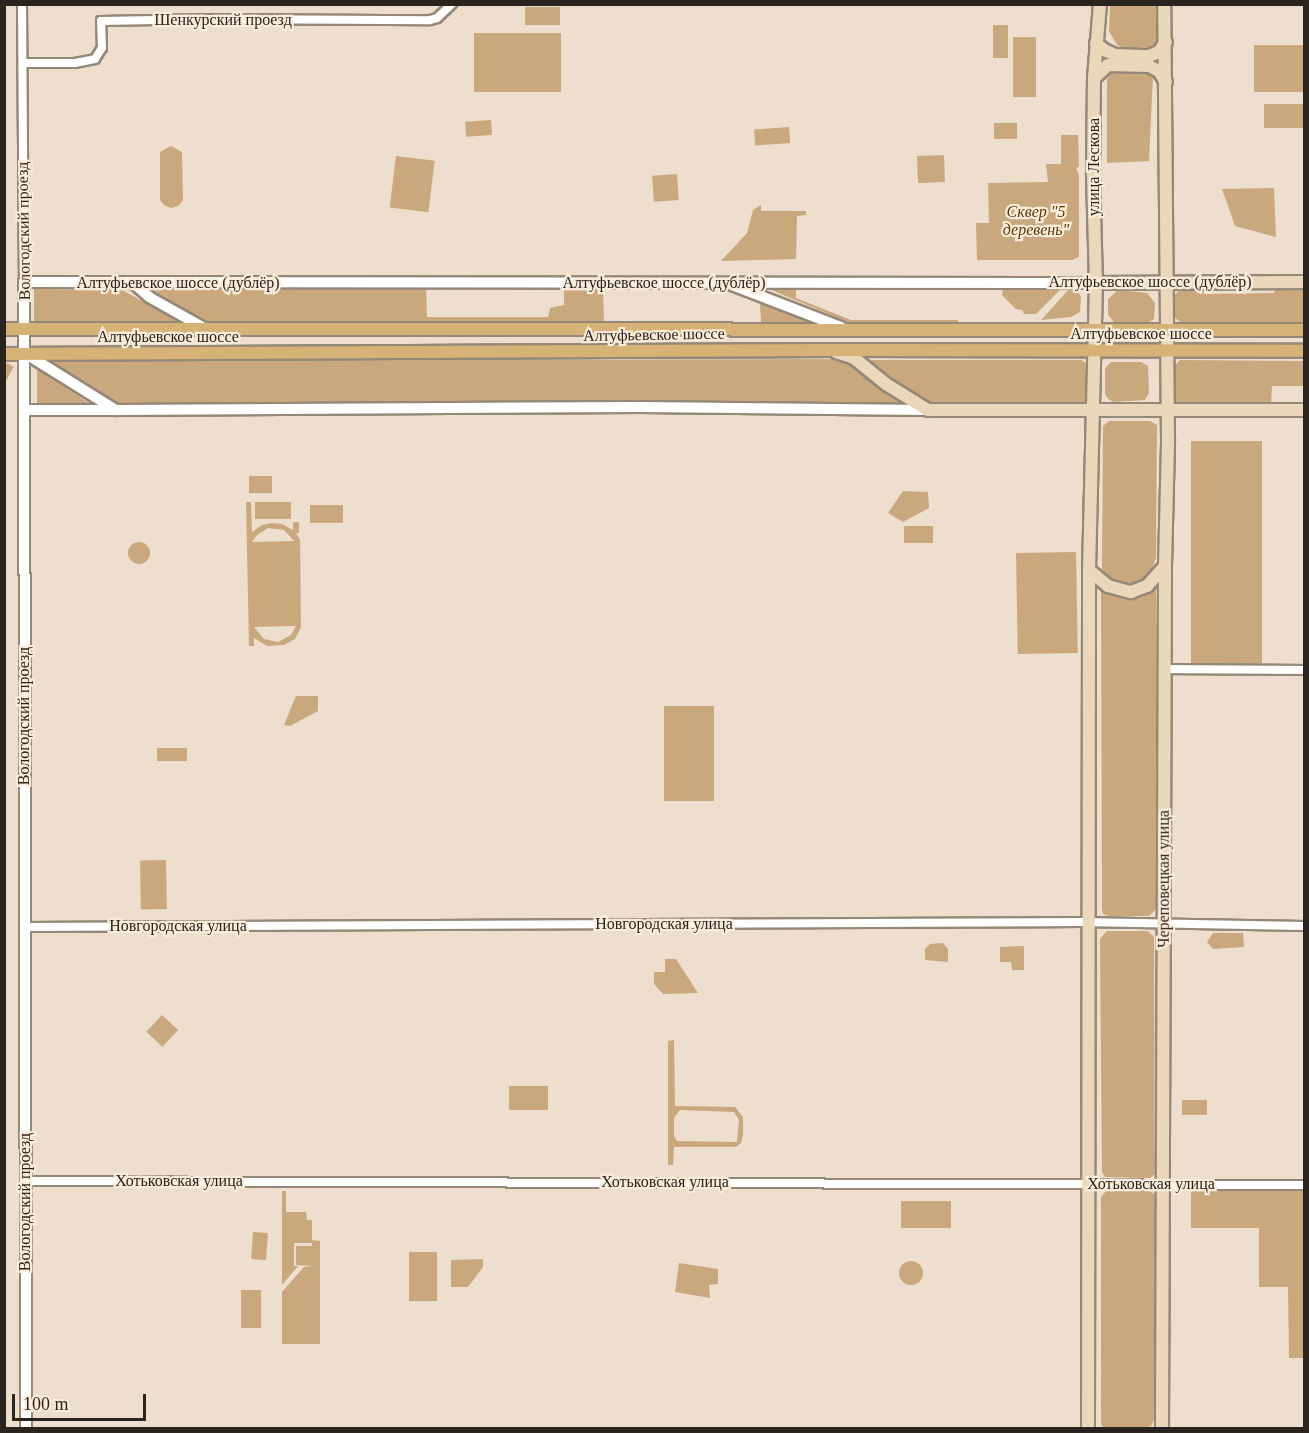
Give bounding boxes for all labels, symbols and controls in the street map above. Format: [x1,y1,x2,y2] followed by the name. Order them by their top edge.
[154,10,292,30] street label: Шенкурский проезд
[1084,118,1104,216] street label: улица Лескова
[13,162,35,300] street label: Вологодский проезд
[1003,202,1069,240] park label: Сквер "5 деревень"
[1048,272,1252,292] street label: Алтуфьевское шоссе (дублёр)
[76,273,280,293] street label: Алтуфьевское шоссе (дублёр)
[562,273,766,293] street label: Алтуфьевское шоссе (дублёр)
[583,324,725,346] street label: Алтуфьевское шоссе
[1070,324,1212,344] street label: Алтуфьевское шоссе
[97,327,239,347] street label: Алтуфьевское шоссе
[14,647,34,785] street label: Вологодский проезд
[1154,810,1174,948] street label: Череповецкая улица
[595,914,733,934] street label: Новгородская улица
[109,916,247,936] street label: Новгородская улица
[15,1133,35,1271] street label: Вологодский проезд
[115,1171,243,1191] street label: Хотьковская улица
[601,1172,729,1192] street label: Хотьковская улица
[1087,1174,1215,1194] street label: Хотьковская улица
[15,1382,148,1420] scale bar
[23,1394,69,1414] text: 100 m

